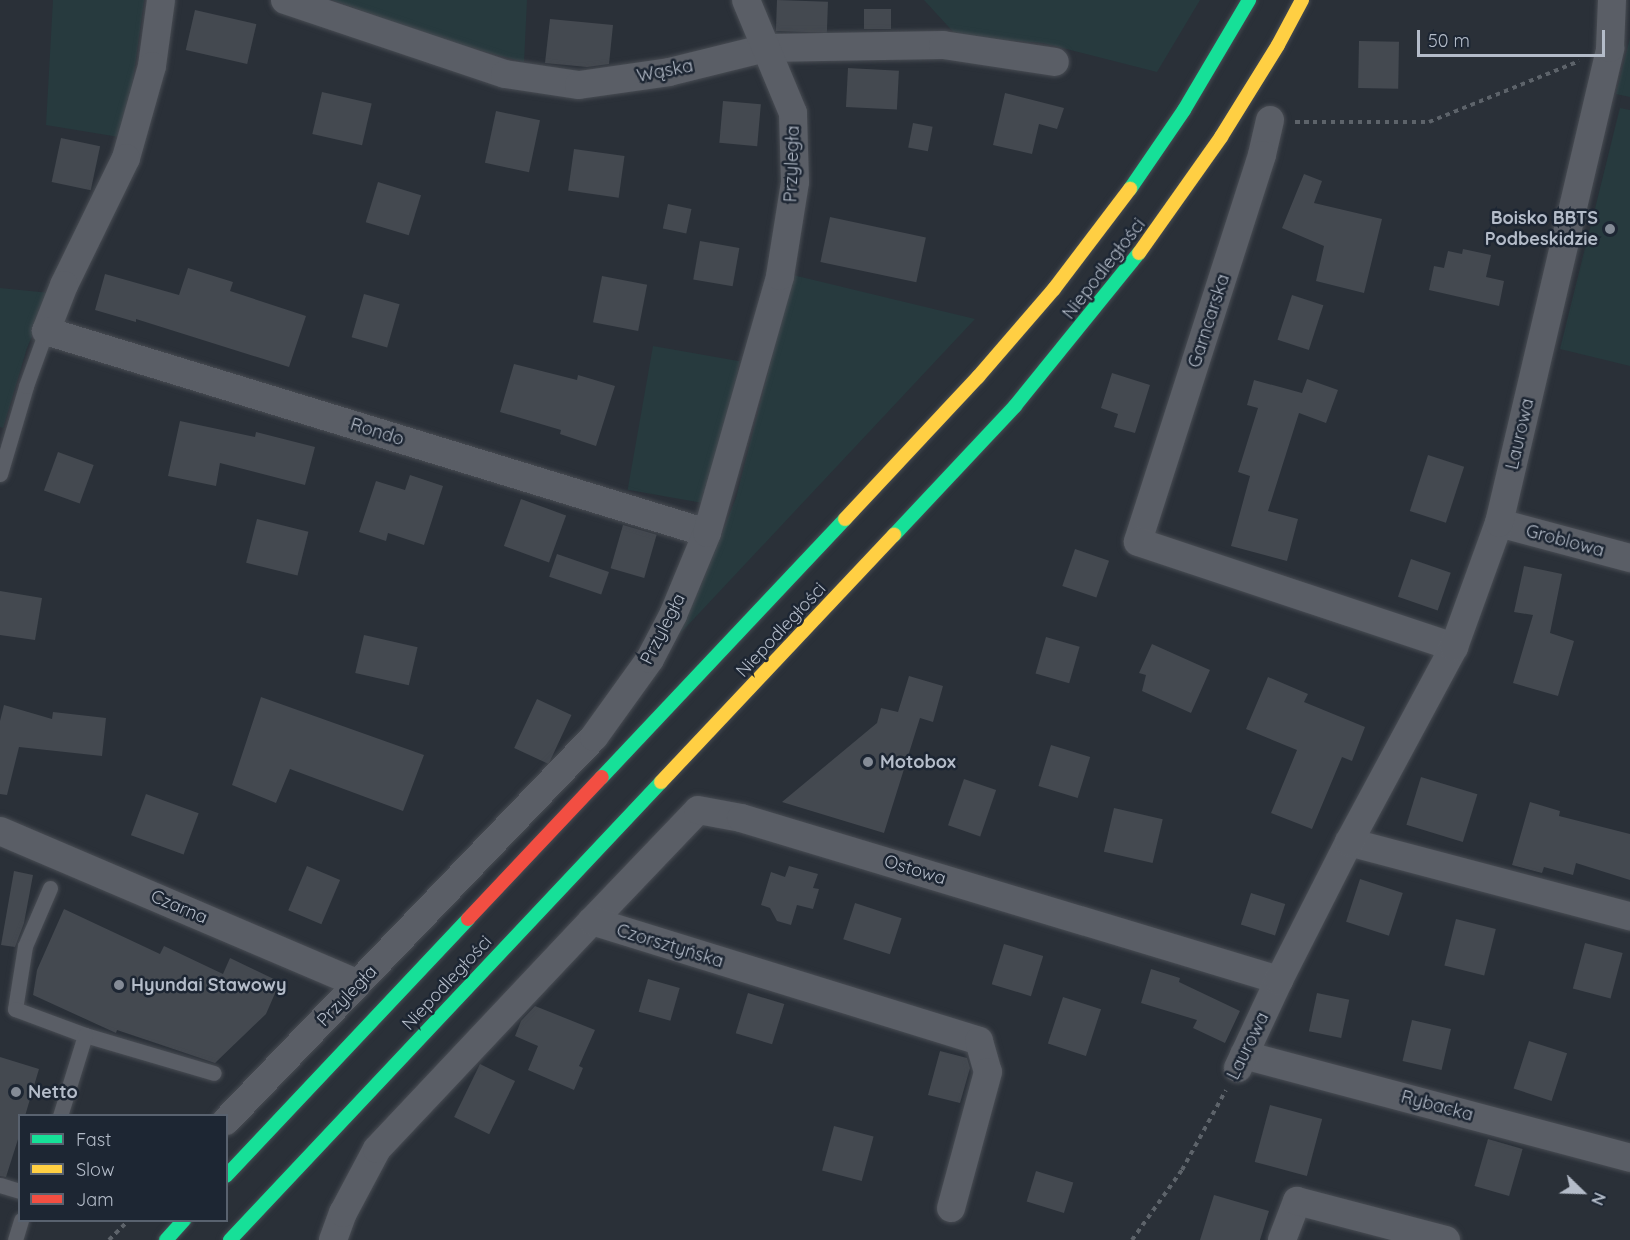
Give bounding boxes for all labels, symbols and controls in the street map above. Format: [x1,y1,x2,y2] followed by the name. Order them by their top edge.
[1420,18,1608,56] scale bar
[1428,29,1470,52] text: 50 m
[635,55,695,87] street label: Wąska
[780,125,804,203] street label: Przyległa
[1485,208,1598,250] place label: Boisko BBTS Podbeskidzie
[1058,214,1150,324] street label: Niepodległości
[1603,222,1617,236] marker: Boisko BBTS Podbeskidzie
[1184,272,1234,370] street label: Garncarska
[1501,396,1539,472] street label: Laurowa
[348,414,406,450] street label: Rondo
[1523,520,1607,562] street label: Groblowa
[732,578,830,682] street label: Niepodległości
[636,590,690,668] street label: Przyległa
[880,751,956,773] place label: Motobox
[861,755,875,769] marker: Motobox
[881,850,949,890] street label: Ostowa
[147,885,211,929] street label: Czarna
[614,919,726,973] street label: Czorsztyńska
[398,931,496,1035] street label: Niepodległości
[313,961,381,1031] street label: Przyległa
[131,974,286,996] place label: Hyundai Stawowy
[112,978,126,992] marker: Hyundai Stawowy
[1222,1009,1274,1083] street label: Laurowa
[28,1081,78,1103] place label: Netto
[9,1085,23,1099] marker: Netto
[1399,1086,1475,1126] street label: Rybacka
[18,1114,228,1222] legend
[76,1128,111,1151] text: Fast
[76,1158,114,1181] text: Slow
[1552,1162,1612,1222] north arrow
[76,1188,114,1211] text: Jam
[1587,1190,1610,1208] text: N

